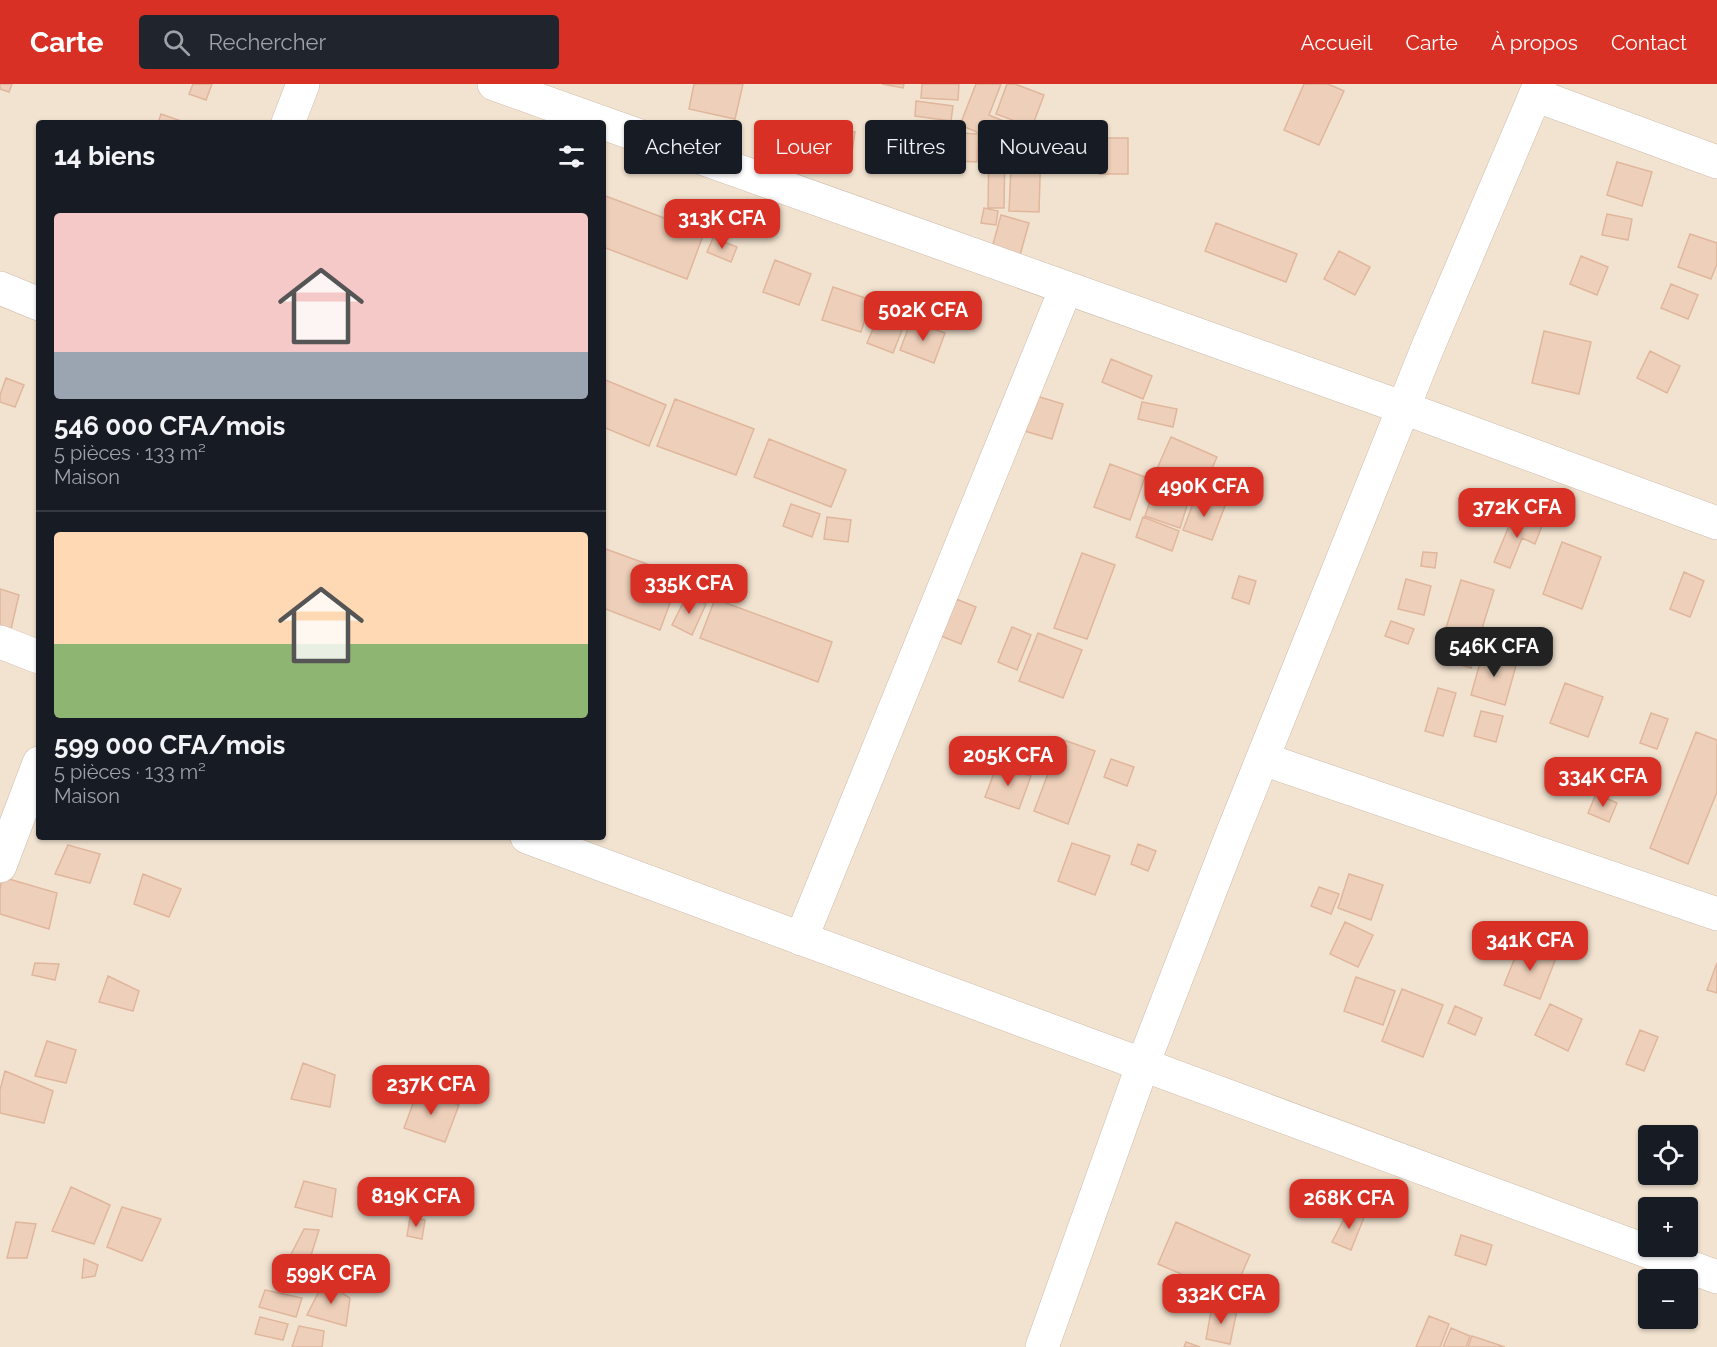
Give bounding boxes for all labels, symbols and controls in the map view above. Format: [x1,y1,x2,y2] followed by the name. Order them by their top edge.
[139,15,559,69] search box
[30,26,103,59] text: Carte
[160,26,193,59] icon: search
[208,29,326,55] text: Rechercher
[1301,30,1373,55] text: Accueil
[1406,30,1458,55] text: Carte
[1491,30,1578,55] text: À propos
[1611,30,1687,55] text: Contact
[624,120,742,174] chip: Acheter
[754,120,853,174] chip: Louer
[865,120,966,174] chip: Filtres
[978,120,1108,174] chip: Nouveau
[555,140,588,173] icon: filters
[54,141,155,171] text: 14 biens
[660,199,784,250] pin: 313K CFA
[678,206,766,230] text: 313K CFA
[267,252,375,360] icon: home
[861,291,985,342] pin: 502K CFA
[878,298,968,322] text: 502K CFA
[54,411,285,441] text: 546 000 CFA/mois
[54,441,206,465] text: 5 pièces · 133 m²
[54,465,120,489] text: Maison
[1142,467,1266,518] pin: 490K CFA
[1158,474,1250,498] text: 490K CFA
[1455,488,1579,539] pin: 372K CFA
[1472,495,1562,519] text: 372K CFA
[627,564,751,615] pin: 335K CFA
[267,571,375,679] icon: home
[645,571,733,595] text: 335K CFA
[1432,627,1556,678] pin: 546K CFA
[1449,634,1539,658] text: 546K CFA
[54,730,285,760] text: 599 000 CFA/mois
[946,736,1070,787] pin: 205K CFA
[963,743,1053,767] text: 205K CFA
[1541,757,1665,808] pin: 334K CFA
[54,760,206,784] text: 5 pièces · 133 m²
[1558,764,1648,788] text: 334K CFA
[54,784,120,808] text: Maison
[1468,921,1592,972] pin: 341K CFA
[1486,928,1574,952] text: 341K CFA
[369,1065,493,1116] pin: 237K CFA
[386,1072,476,1096] text: 237K CFA
[1638,1125,1698,1329] map controls
[1638,1125,1698,1185] button: locate
[354,1177,478,1228] pin: 819K CFA
[1287,1179,1411,1230] pin: 268K CFA
[371,1184,461,1208] text: 819K CFA
[1303,1186,1395,1210] text: 268K CFA
[1638,1197,1698,1257] button: +
[269,1254,393,1305] pin: 599K CFA
[286,1261,376,1285] text: 599K CFA
[1638,1269,1698,1329] button: −
[1159,1274,1283,1325] pin: 332K CFA
[1176,1281,1266,1305] text: 332K CFA

